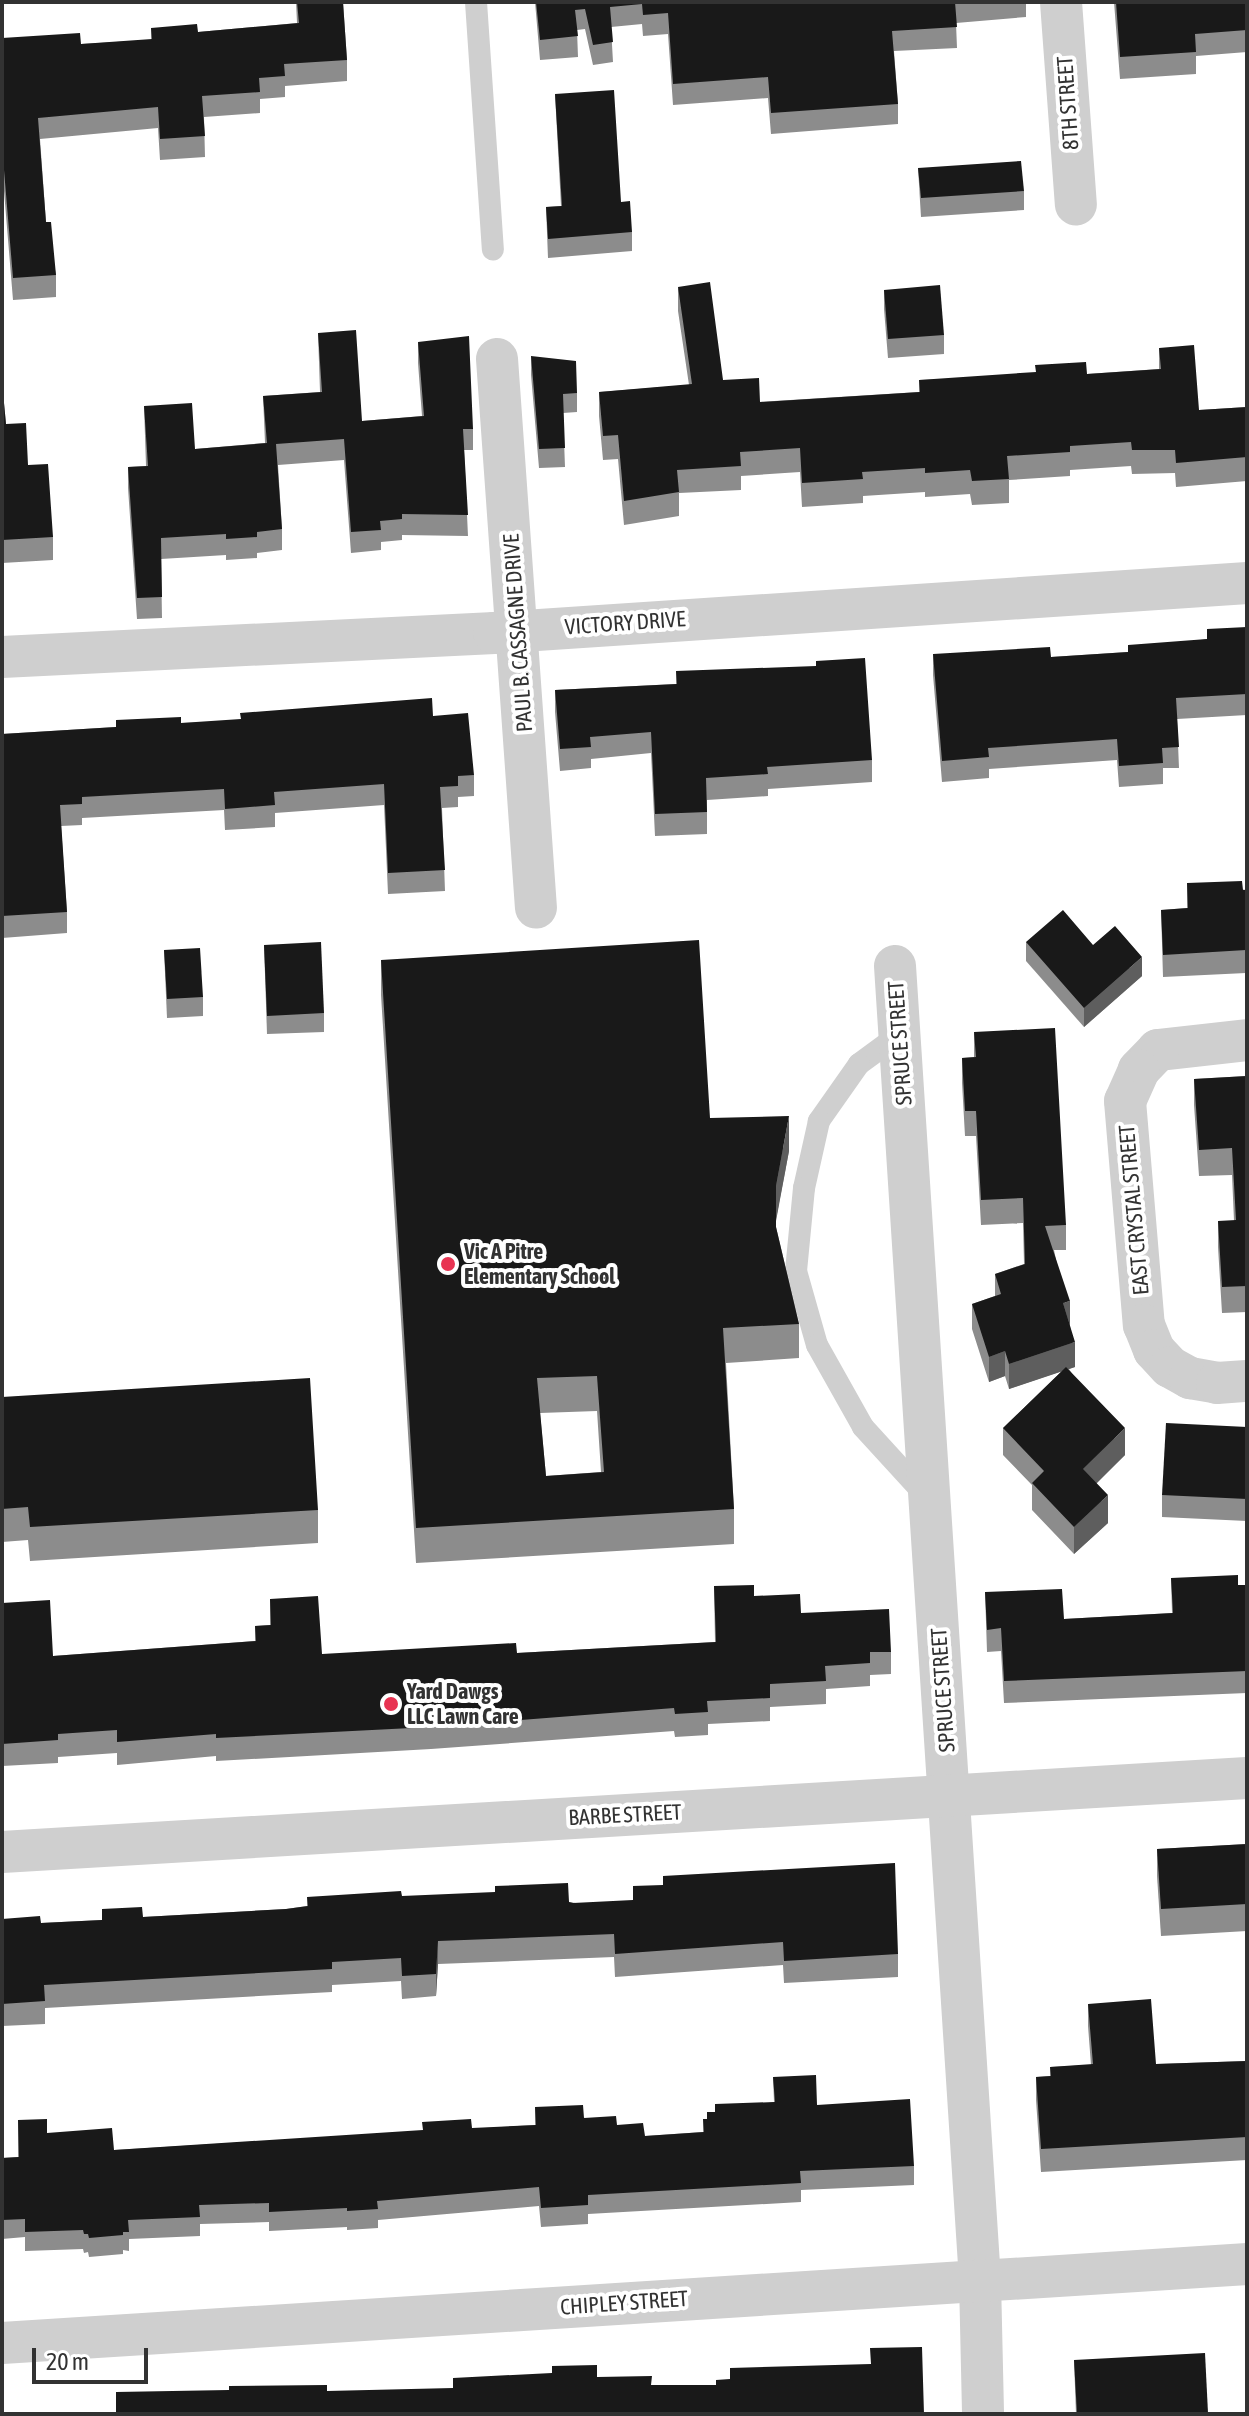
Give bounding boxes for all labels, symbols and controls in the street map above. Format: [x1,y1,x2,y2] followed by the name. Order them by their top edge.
[1052,55,1084,151] street label: 8TH STREET
[498,533,538,733] street label: PAUL B. CASSAGNE DRIVE
[564,606,686,640] street label: VICTORY DRIVE
[882,980,918,1106] street label: SPRUCE STREET
[1113,1124,1155,1296] street label: EAST CRYSTAL STREET
[464,1238,615,1290] place label: Vic A Pitre Elementary School
[439,1255,457,1273] marker: Vic A Pitre Elementary School
[925,1627,961,1753] street label: SPRUCE STREET
[407,1678,519,1730] place label: Yard Dawgs LLC Lawn Care
[382,1695,400,1713] marker: Yard Dawgs LLC Lawn Care
[568,1799,682,1831] street label: BARBE STREET
[559,2285,689,2321] street label: CHIPLEY STREET
[36,2332,152,2382] scale bar
[46,2348,89,2375] text: 20 m

